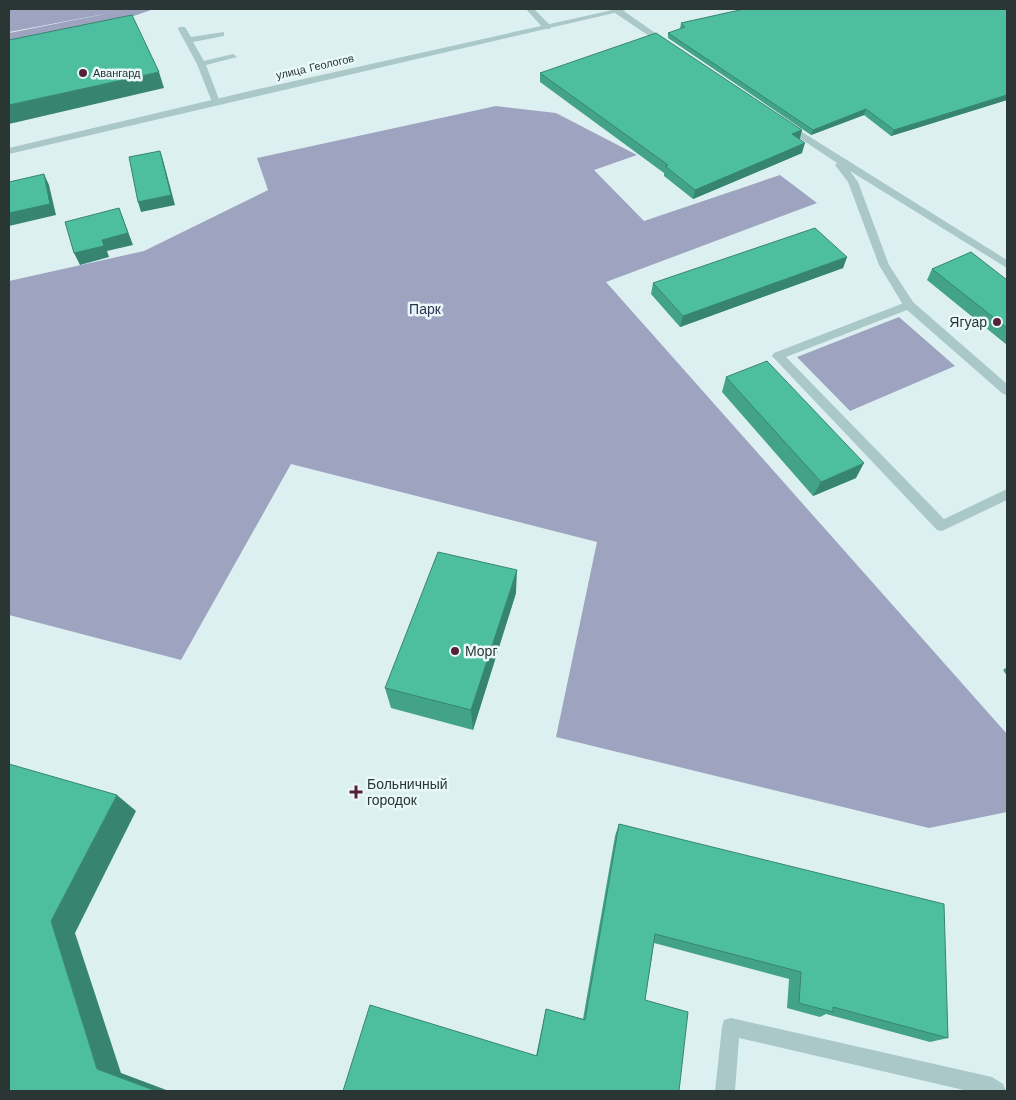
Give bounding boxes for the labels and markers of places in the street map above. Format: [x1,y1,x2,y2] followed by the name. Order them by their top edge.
[77,67,89,79] marker: Авангард
[93,67,141,80] place label: Авангард
[949,314,987,330] place label: Ягуар
[991,316,1003,328] marker: Ягуар
[465,643,498,659] place label: Морг
[449,645,461,657] marker: Морг
[367,776,448,808] place label: Больничный городок
[349,785,363,799] marker: Больничный городок

